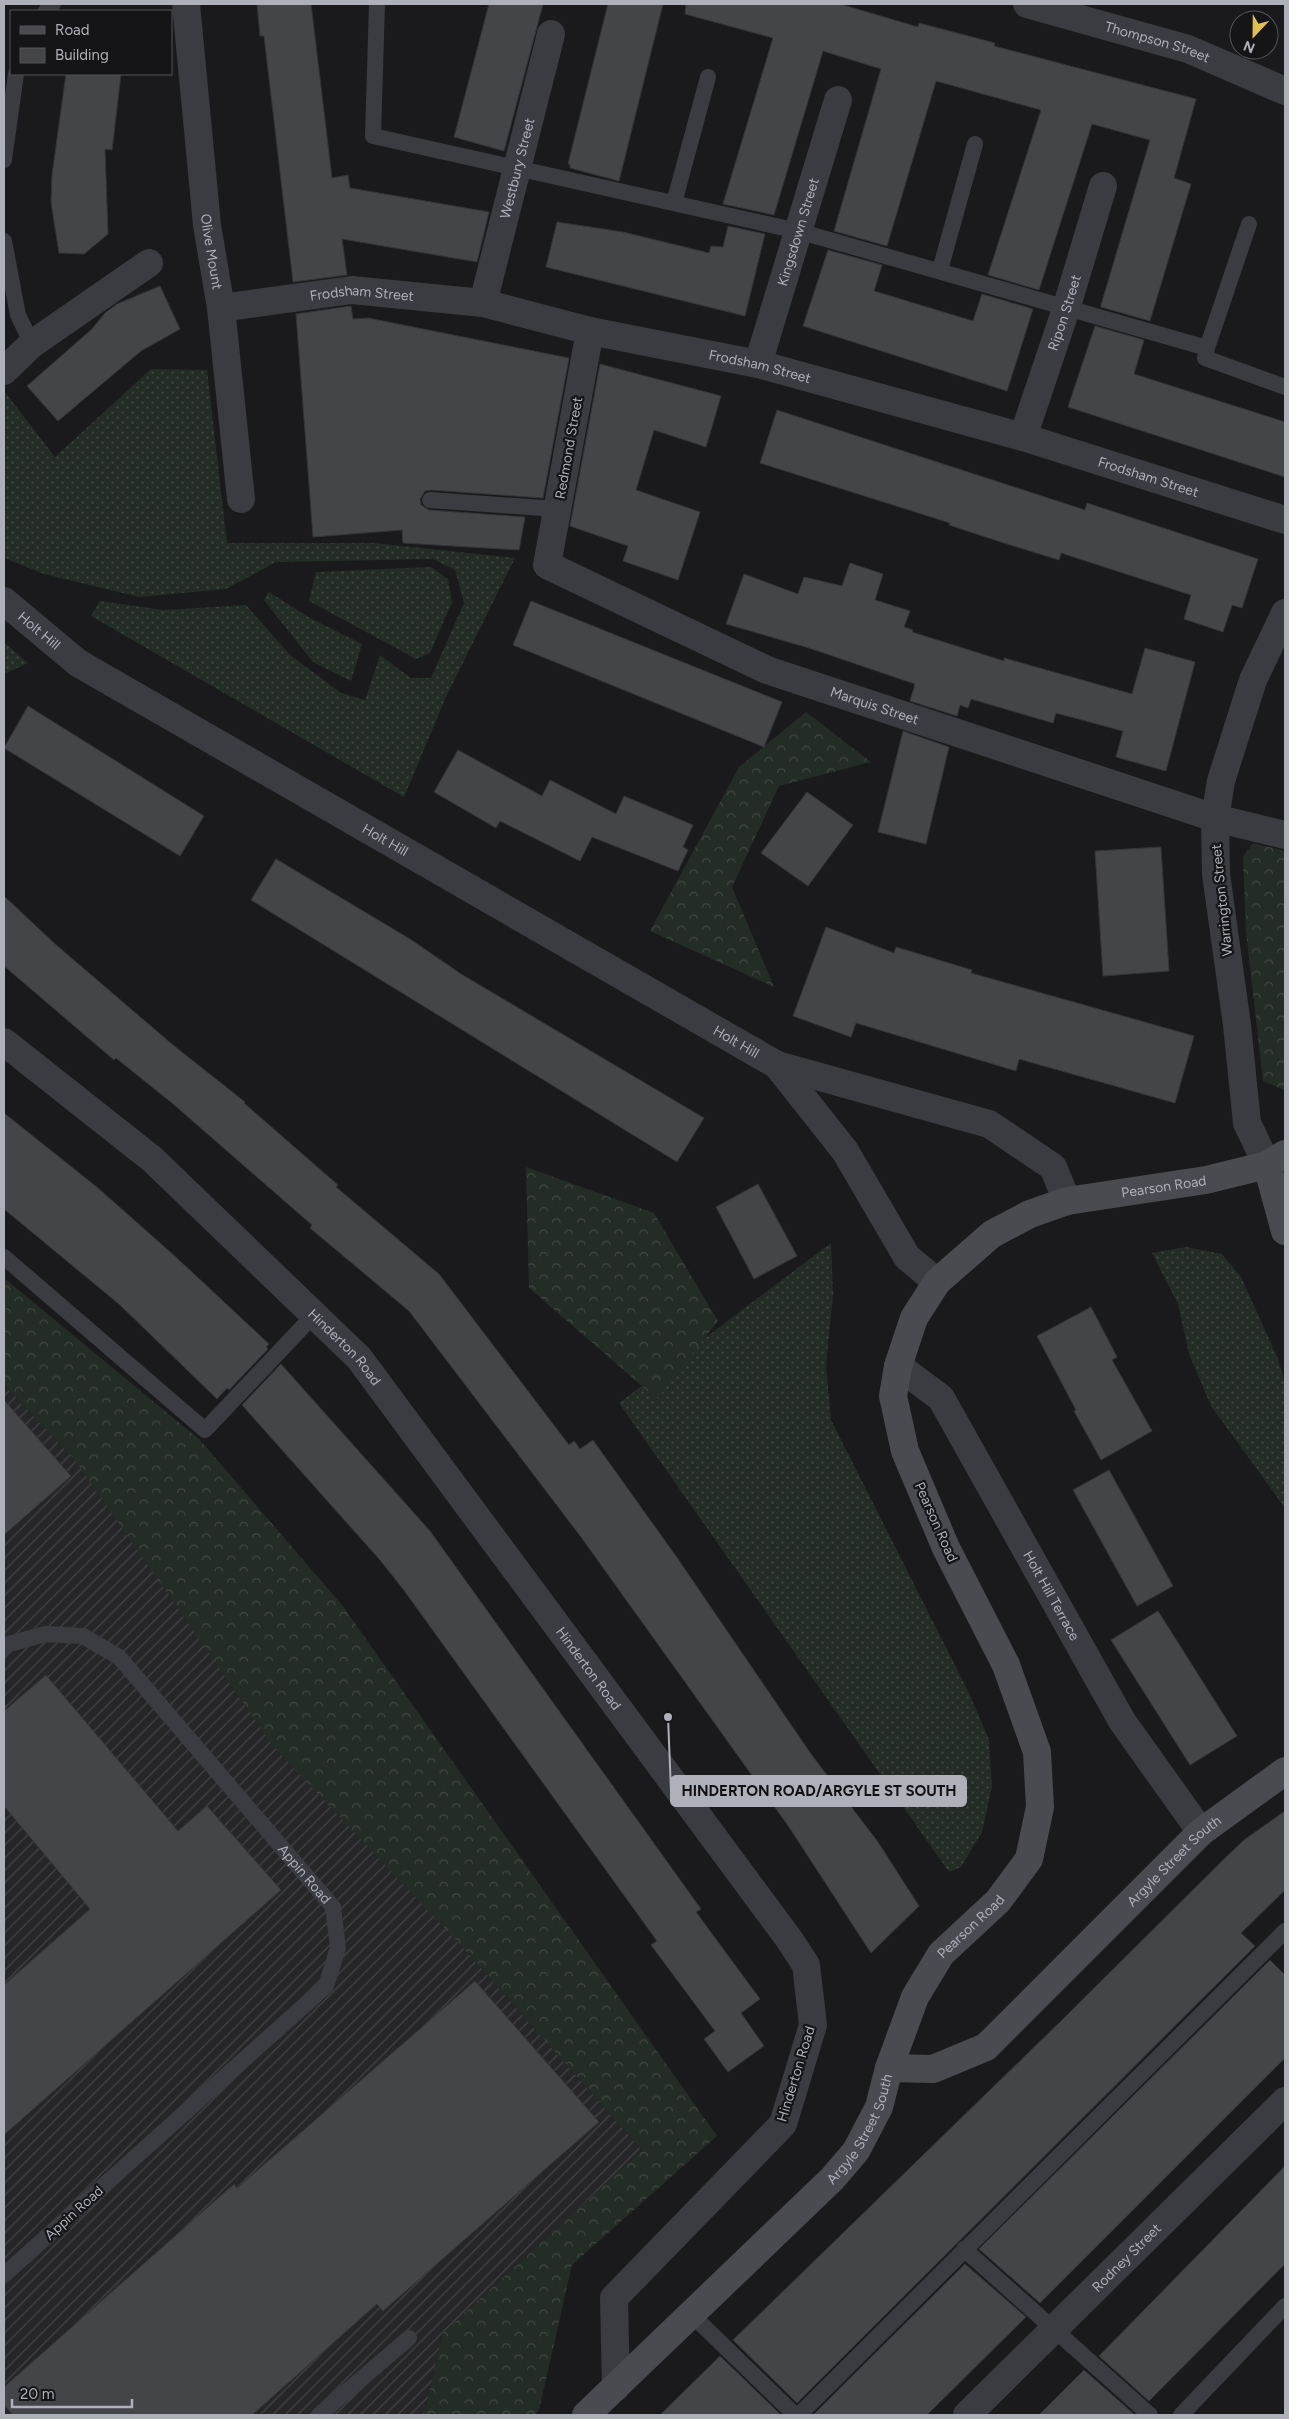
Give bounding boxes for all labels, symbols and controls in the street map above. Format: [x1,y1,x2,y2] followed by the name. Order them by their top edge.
[10,10,172,75] legend
[1229,10,1279,60] north arrow
[1103,18,1213,66] street label: Thompson Street
[55,21,90,39] text: Road
[1241,37,1258,56] text: N
[55,46,109,64] text: Building
[496,116,538,220] street label: Westbury Street
[774,176,822,288] street label: Kingsdown Street
[197,213,226,291] street label: Olive Mount
[1044,273,1084,353] street label: Ripon Street
[309,282,415,305] street label: Frodsham Street
[707,346,813,387] street label: Frodsham Street
[552,396,586,500] street label: Redmond Street
[1096,453,1201,501] street label: Frodsham Street
[14,608,64,653] street label: Holt Hill
[828,683,921,728] street label: Marquis Street
[359,820,411,860] street label: Holt Hill
[1208,843,1236,957] street label: Warrington Street
[710,1022,762,1062] street label: Holt Hill
[1120,1172,1207,1201] street label: Pearson Road
[305,1305,385,1389] street label: Hinderton Road
[911,1479,961,1565] street label: Pearson Road
[1020,1548,1084,1644] street label: Holt Hill Terrace
[552,1624,625,1713] street label: Hinderton Road
[671,1776,966,1806] callout: HINDERTON ROAD/ARGYLE ST SOUTH
[681,1782,957,1800] text: HINDERTON ROAD/ARGYLE ST SOUTH
[1123,1812,1225,1910] street label: Argyle Street South
[275,1841,335,1907] street label: Appin Road
[933,1892,1008,1962] street label: Pearson Road
[773,2024,819,2124] street label: Hinderton Road
[823,2072,896,2188] street label: Argyle Street South
[41,2182,107,2244] street label: Appin Road
[1088,2220,1165,2295] street label: Rodney Street
[12,2376,132,2408] scale bar
[20,2385,54,2403] text: 20 m

